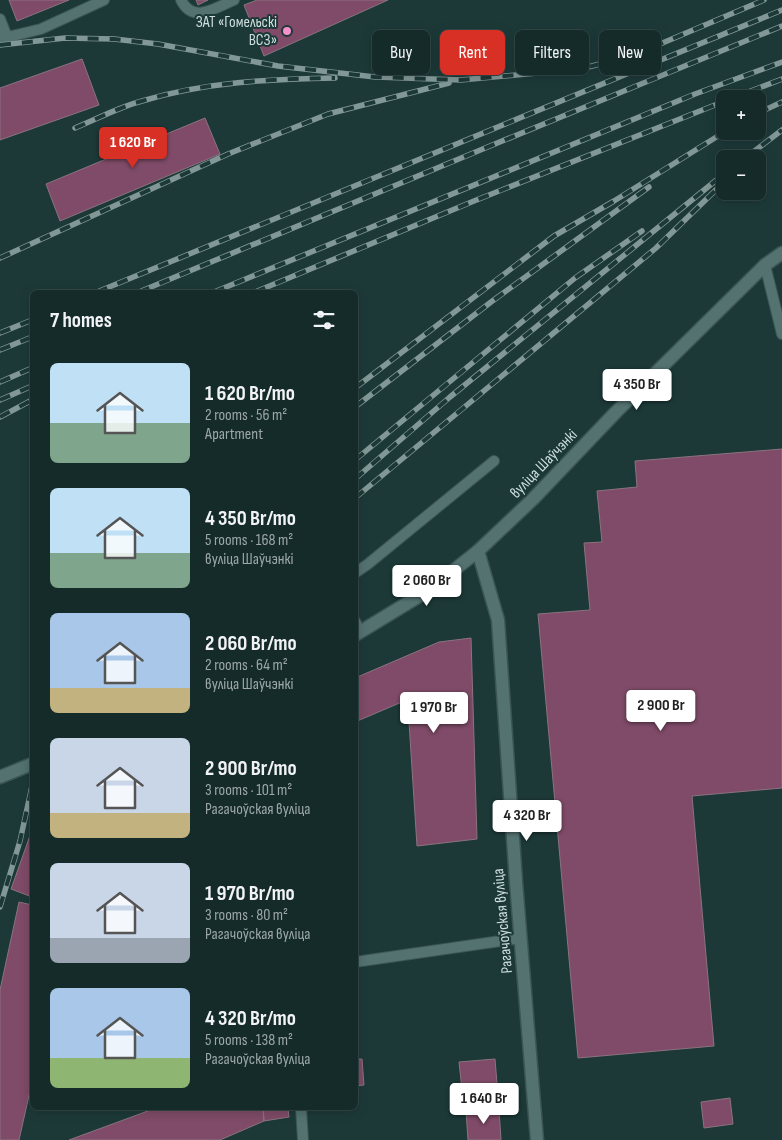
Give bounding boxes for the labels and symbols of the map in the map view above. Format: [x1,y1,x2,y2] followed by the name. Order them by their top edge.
[196,13,277,50] place label: ЗАТ «Гомельскі ВСЗ»
[281,25,293,37] marker: ЗАТ «Гомельскі ВСЗ»
[81,126,185,169] pin: 1 620 Br
[585,368,689,411] pin: 4 350 Br
[506,426,582,502] street label: вуліца Шаўчэнкі
[375,564,479,607] pin: 2 060 Br
[609,690,713,732] pin: 2 900 Br
[382,692,486,734] pin: 1 970 Br
[475,800,579,842] pin: 4 320 Br
[489,868,517,974] street label: Рагачоўская вуліца
[432,1082,536,1125] pin: 1 640 Br

